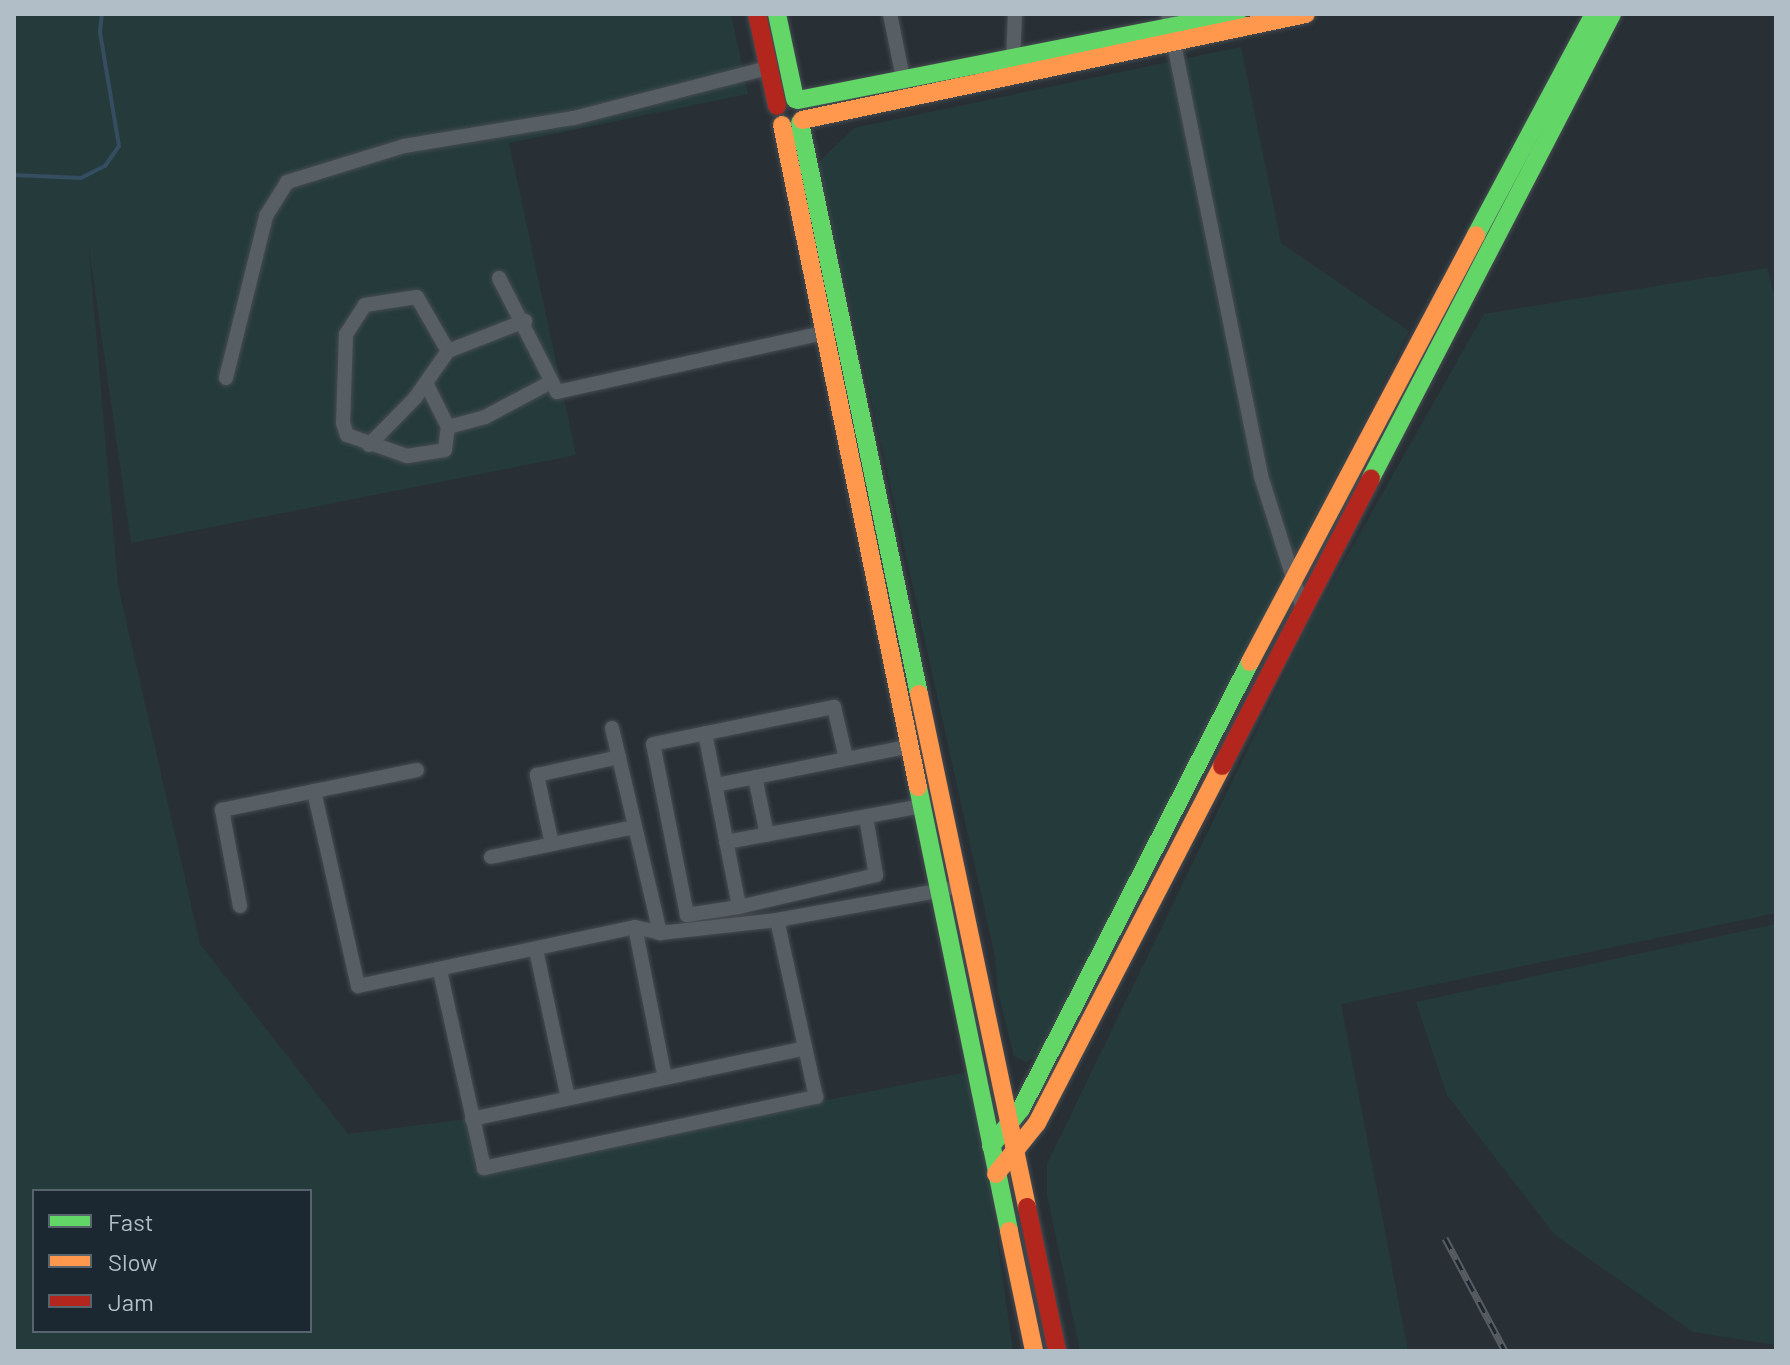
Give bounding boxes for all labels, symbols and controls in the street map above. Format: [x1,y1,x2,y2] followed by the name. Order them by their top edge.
[32,1189,312,1333] legend
[108,1207,153,1236] text: Fast
[108,1247,157,1276] text: Slow
[108,1287,154,1316] text: Jam

